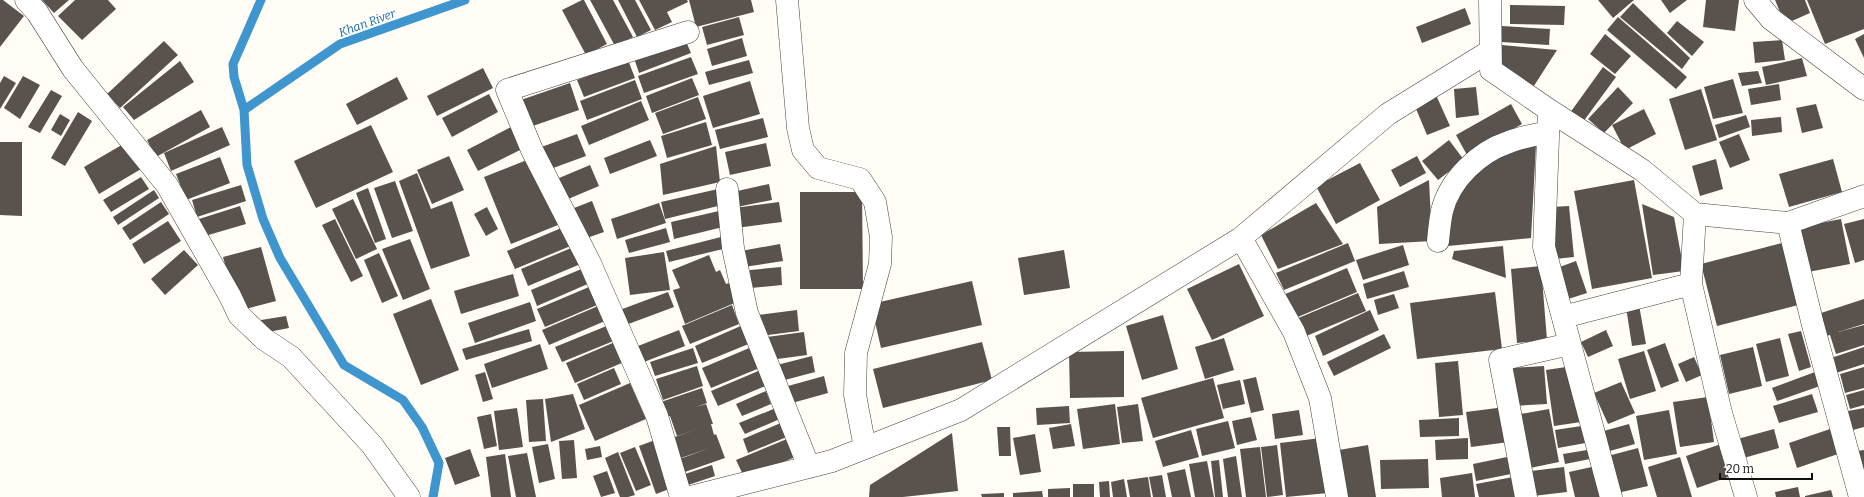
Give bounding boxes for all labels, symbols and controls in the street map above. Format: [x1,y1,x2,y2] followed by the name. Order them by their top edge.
[337,6,398,40] water label: Khan River
[1720,455,1812,481] scale bar
[1726,462,1755,476] text: 20 m

